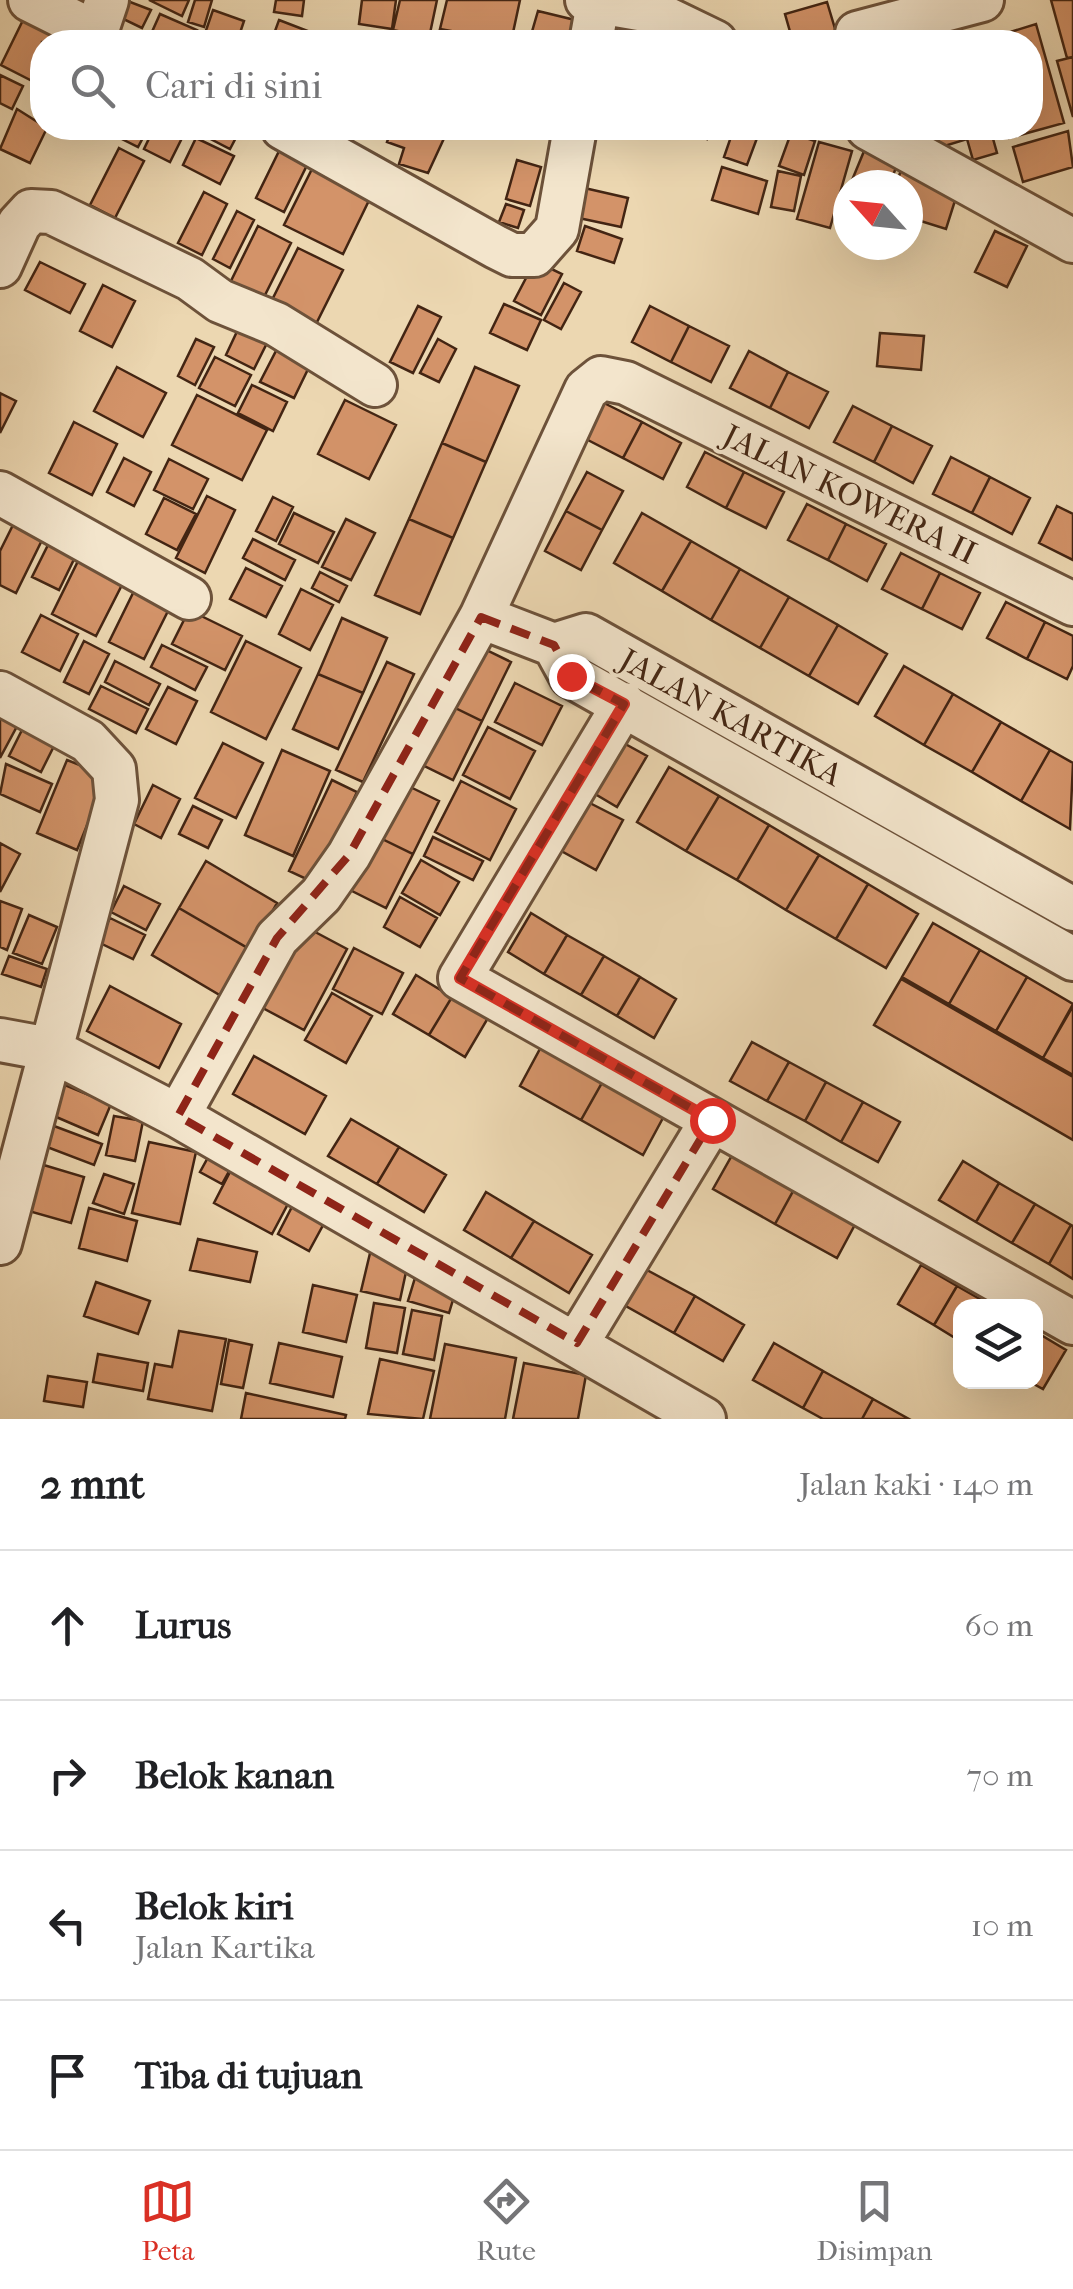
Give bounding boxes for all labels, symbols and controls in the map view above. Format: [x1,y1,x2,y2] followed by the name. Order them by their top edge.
[30,30,1043,140] search box
[65,58,120,113] icon: search
[145,63,322,108] text: Cari di sini
[833,170,923,260] north arrow
[714,416,983,572] street label: JALAN KOWERA II
[611,640,849,794] street label: JALAN KARTIKA
[549,654,595,700] route end
[690,1098,736,1144] route start
[953,1299,1043,1389] map controls
[953,1299,1043,1389] button: layers
[40,1460,145,1509] text: 2 mnt
[799,1466,1033,1503] text: Jalan kaki · 140 m
[40,1598,95,1653] icon: ahead
[135,1603,231,1648] text: Lurus
[965,1607,1033,1644] text: 60 m
[40,1748,95,1803] icon: right
[135,1753,334,1798] text: Belok kanan
[967,1757,1033,1794] text: 70 m
[135,1884,294,1929] text: Belok kiri
[40,1898,95,1953] icon: left
[971,1907,1033,1944] text: 10 m
[135,1929,315,1966] text: Jalan Kartika
[40,2048,95,2103] icon: arrive
[135,2053,362,2098] text: Tiba di tujuan
[140,2174,195,2267] tab: Peta
[476,2174,536,2267] tab: Rute
[817,2174,933,2267] tab: Disimpan

